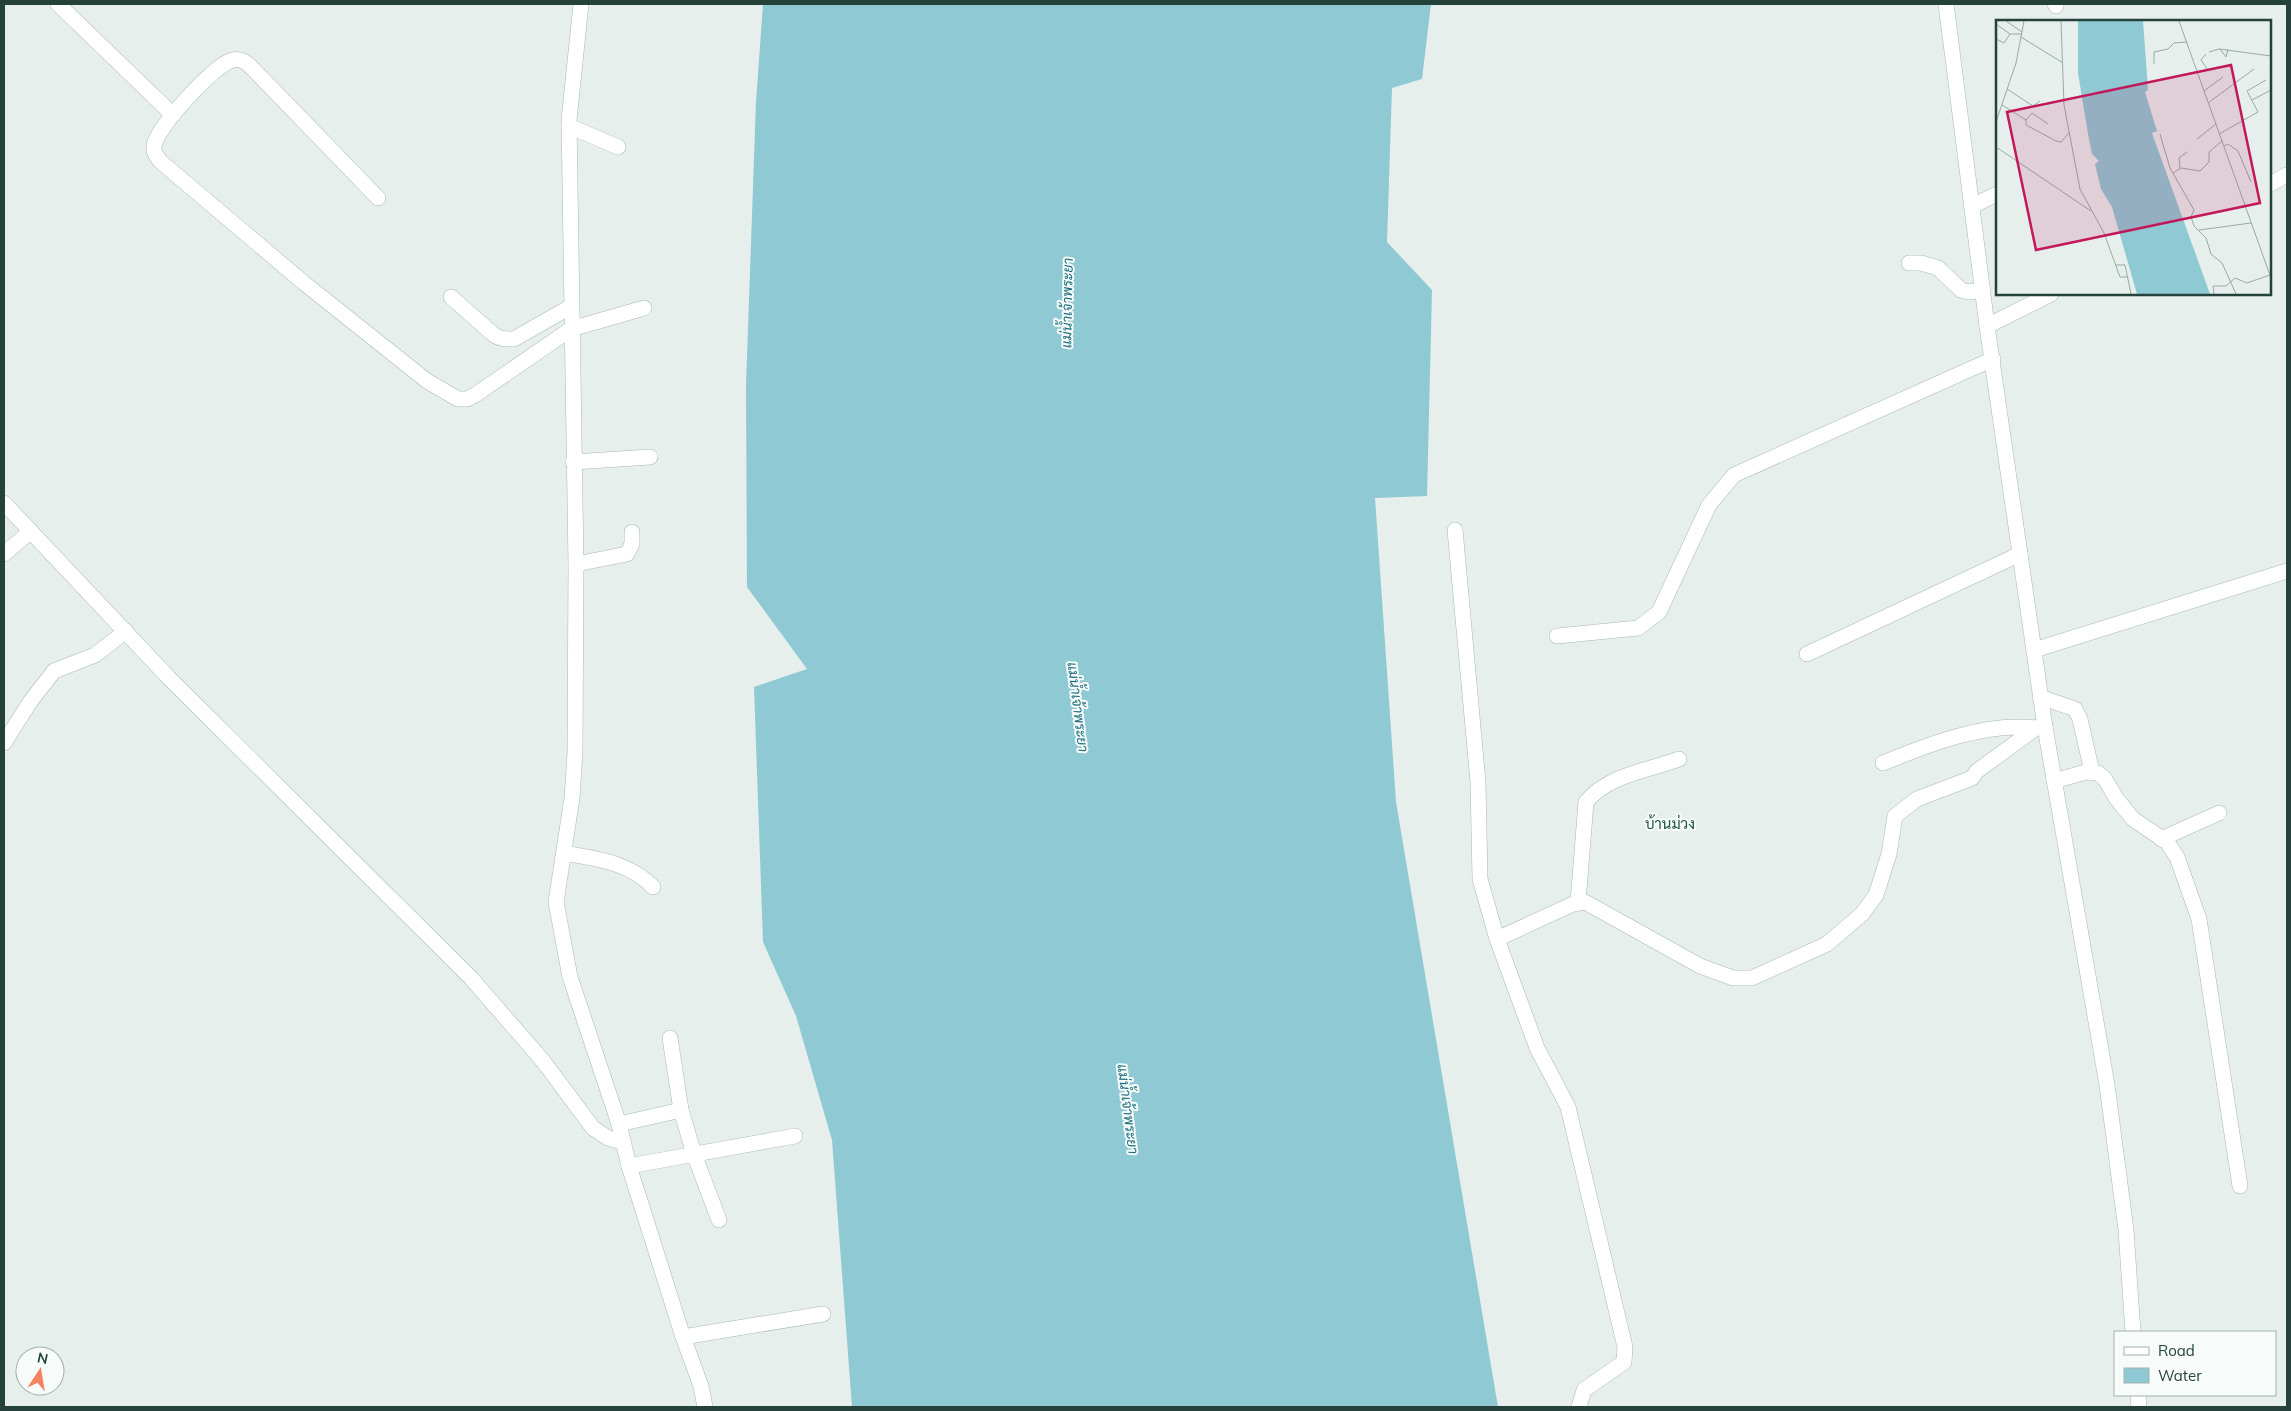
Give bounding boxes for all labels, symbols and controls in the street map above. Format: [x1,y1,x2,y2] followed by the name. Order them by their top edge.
[1996,20,2271,295] inset map
[1054,257,1077,348] water label: แม่น้ำเจ้าพระยา
[1064,661,1095,753] water label: แม่น้ำเจ้าพระยา
[1645,814,1695,833] district label: บ้านม่วง
[1114,1063,1145,1155] water label: แม่น้ำเจ้าพระยา
[2114,1331,2276,1396] legend
[2158,1341,2195,1360] text: Road
[15,1346,65,1396] north arrow
[36,1348,50,1368] text: N
[2158,1366,2202,1385] text: Water

